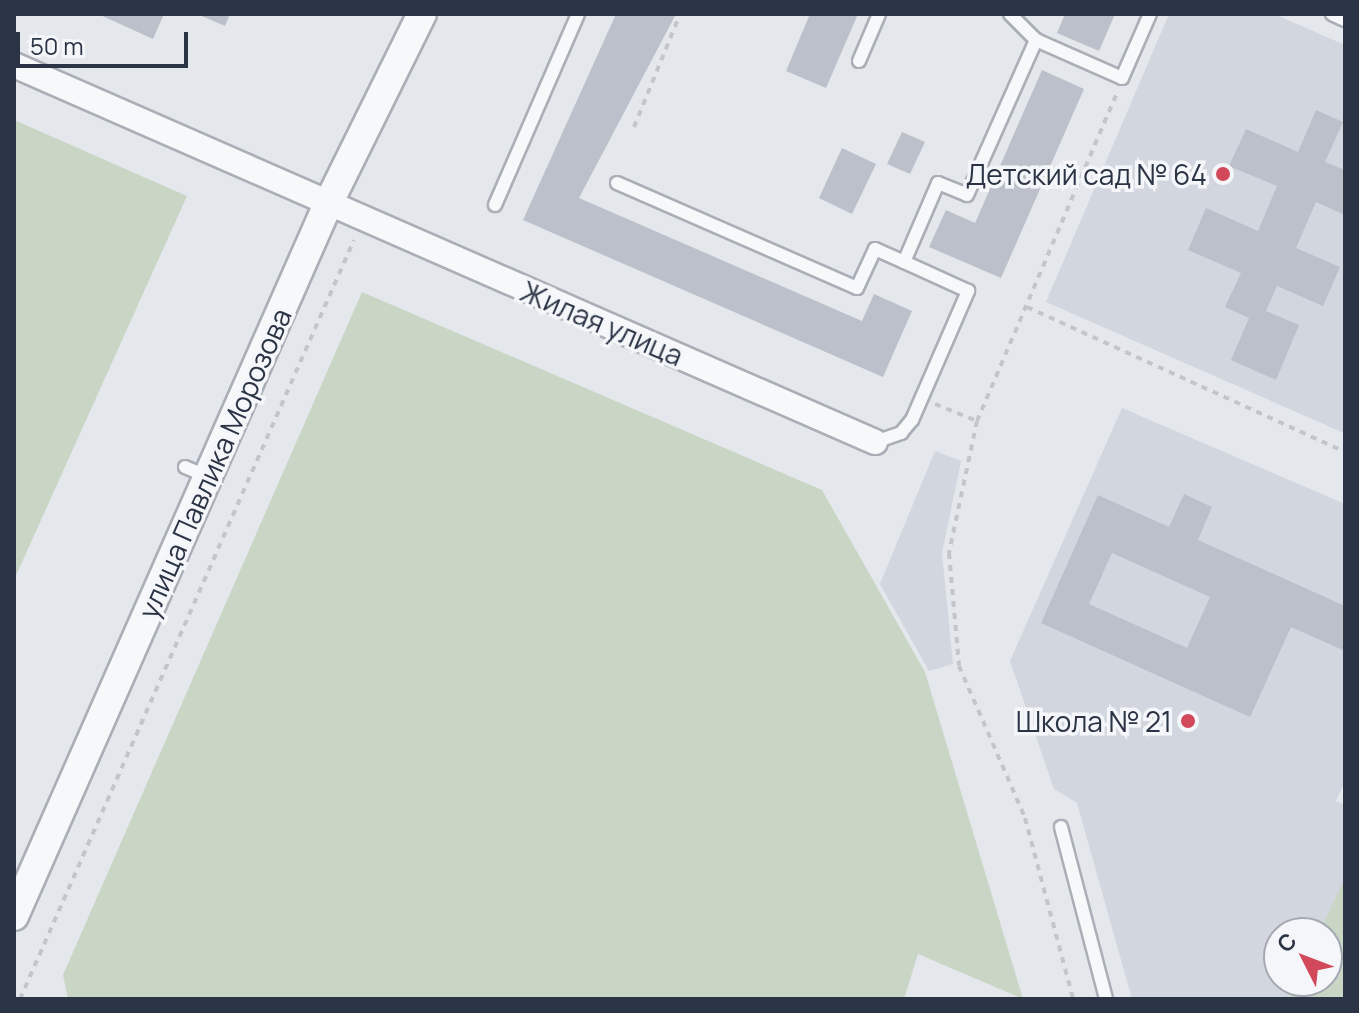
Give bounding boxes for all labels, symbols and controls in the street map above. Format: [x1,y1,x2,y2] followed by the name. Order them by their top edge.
[20,16,192,66] scale bar
[30,29,84,62] text: 50 m
[966,157,1207,191] place label: Детский сад № 64
[1214,165,1232,183] marker: Детский сад № 64
[516,274,688,372] street label: Жилая улица
[130,303,298,623] street label: улица Павлика Морозова
[1016,704,1172,738] place label: Школа № 21
[1179,712,1197,730] marker: Школа № 21
[1263,917,1343,997] north arrow
[1270,926,1303,958] text: С

